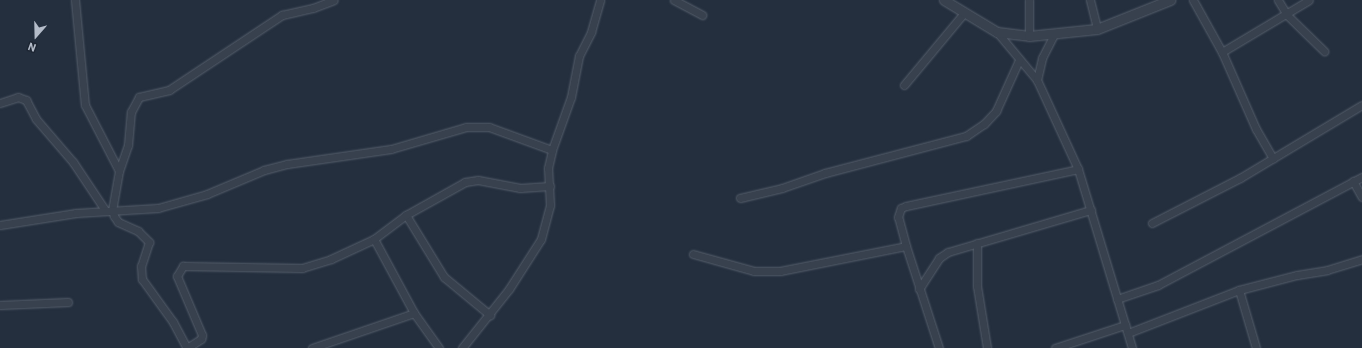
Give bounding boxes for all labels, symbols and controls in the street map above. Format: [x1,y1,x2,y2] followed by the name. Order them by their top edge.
[16,16,56,56] north arrow
[26,40,37,55] text: N

